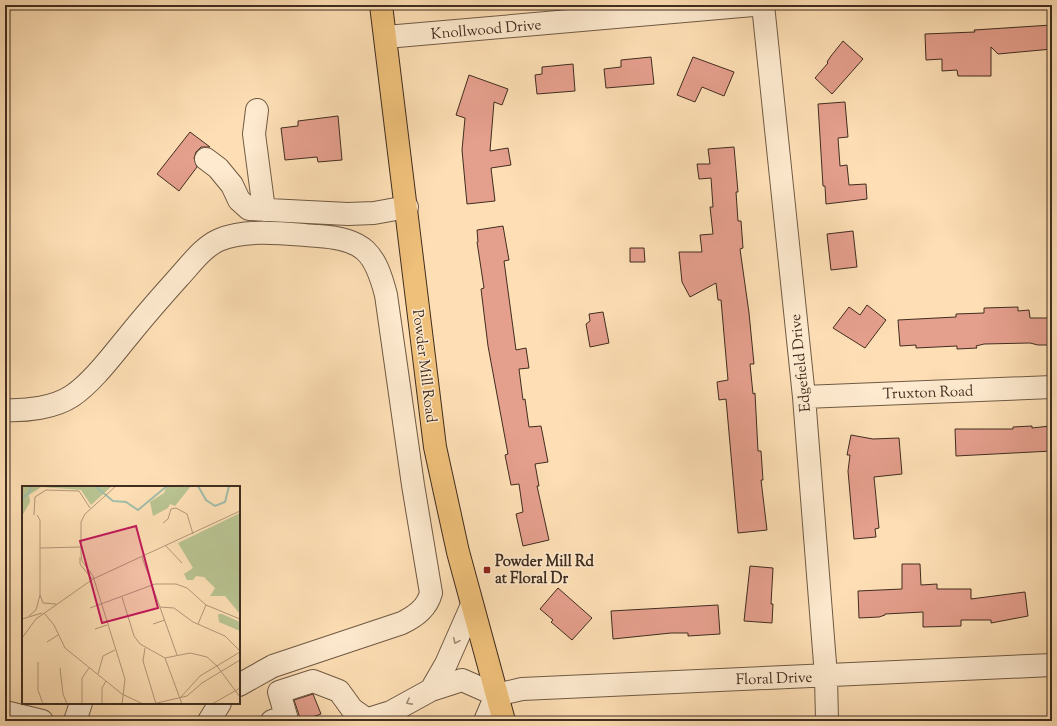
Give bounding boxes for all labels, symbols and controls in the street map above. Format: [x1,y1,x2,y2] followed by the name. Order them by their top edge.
[430,15,542,46] street label: Knollwood Drive
[406,308,441,424] street label: Powder Mill Road
[786,313,817,413] street label: Edgefield Drive
[882,381,974,406] street label: Truxton Road
[22,486,240,704] inset map
[495,552,594,590] place label: Powder Mill Rd at Floral Dr
[482,565,492,575] marker: Powder Mill Rd at Floral Dr
[453,636,461,644] one-way arrow
[735,668,813,691] street label: Floral Drive
[406,697,413,705] one-way arrow

